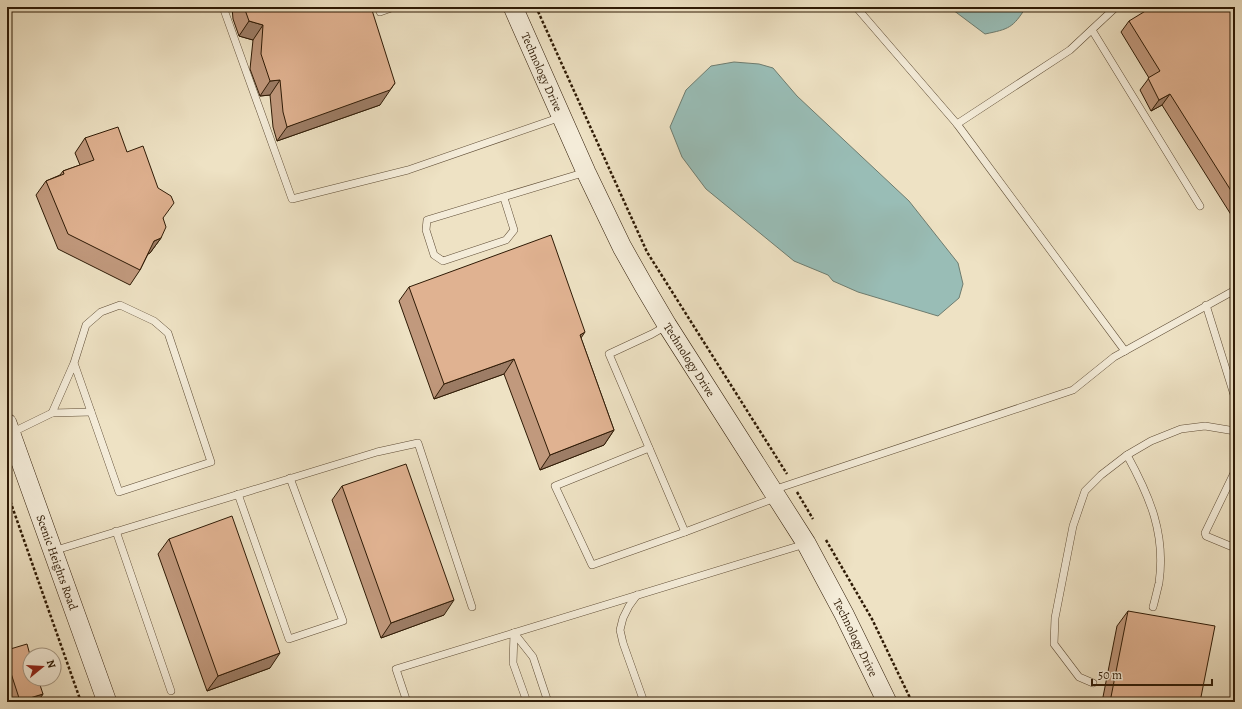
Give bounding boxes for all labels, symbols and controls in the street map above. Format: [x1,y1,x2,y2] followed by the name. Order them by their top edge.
[517,30,566,114] street label: Technology Drive
[660,320,719,400] street label: Technology Drive
[33,512,82,613] street label: Scenic Heights Road
[829,596,881,679] street label: Technology Drive
[22,647,62,687] north arrow
[43,658,59,670] text: N
[1092,661,1212,687] scale bar
[1098,667,1122,683] text: 50 m

